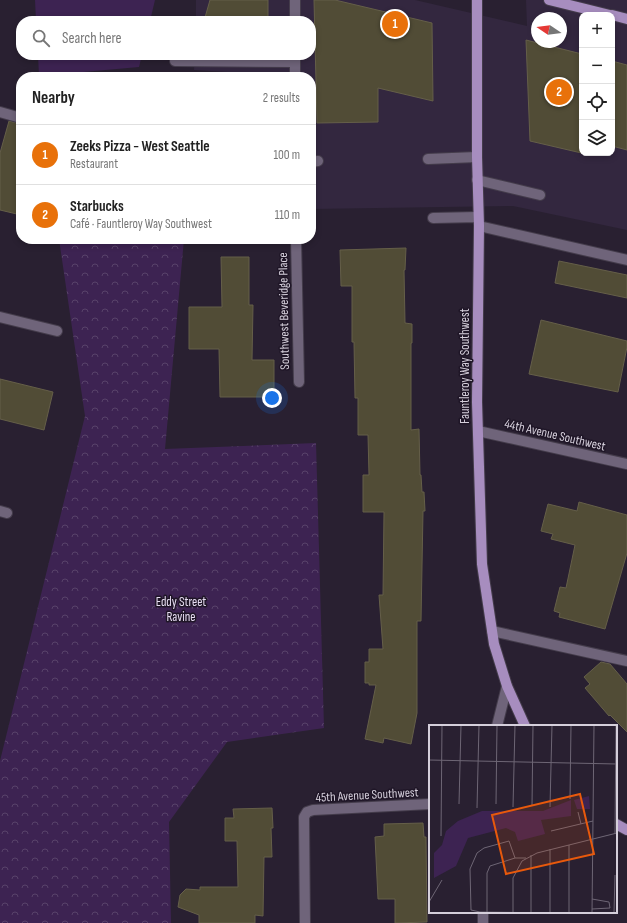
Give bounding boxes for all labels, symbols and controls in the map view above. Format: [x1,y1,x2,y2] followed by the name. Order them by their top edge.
[382,9,408,39] pin: 1
[531,12,567,48] north arrow
[579,12,615,156] map controls
[579,12,615,48] button: +
[16,16,316,60] search box
[30,27,52,49] icon: search
[62,29,122,48] text: Search here
[579,48,615,84] button: −
[546,77,572,107] pin: 2
[579,84,615,120] button: locate
[32,88,75,108] text: Nearby
[263,90,300,106] text: 2 results
[579,120,615,156] button: layers
[70,137,210,156] text: Zeeks Pizza - West Seattle
[42,147,48,163] text: 1
[273,147,300,163] text: 100 m
[70,156,118,172] text: Restaurant
[70,197,124,216] text: Starbucks
[42,207,48,223] text: 2
[275,207,300,223] text: 110 m
[70,216,212,232] text: Café · Fauntleroy Way Southwest
[275,252,293,370] street label: Southwest Beveridge Place
[457,308,473,424] street label: Fauntleroy Way Southwest
[262,388,282,408] your location
[503,416,607,454] street label: 44th Avenue Southwest
[156,594,206,625] park label: Eddy Street Ravine
[429,725,617,913] inset map
[315,784,419,806] street label: 45th Avenue Southwest

